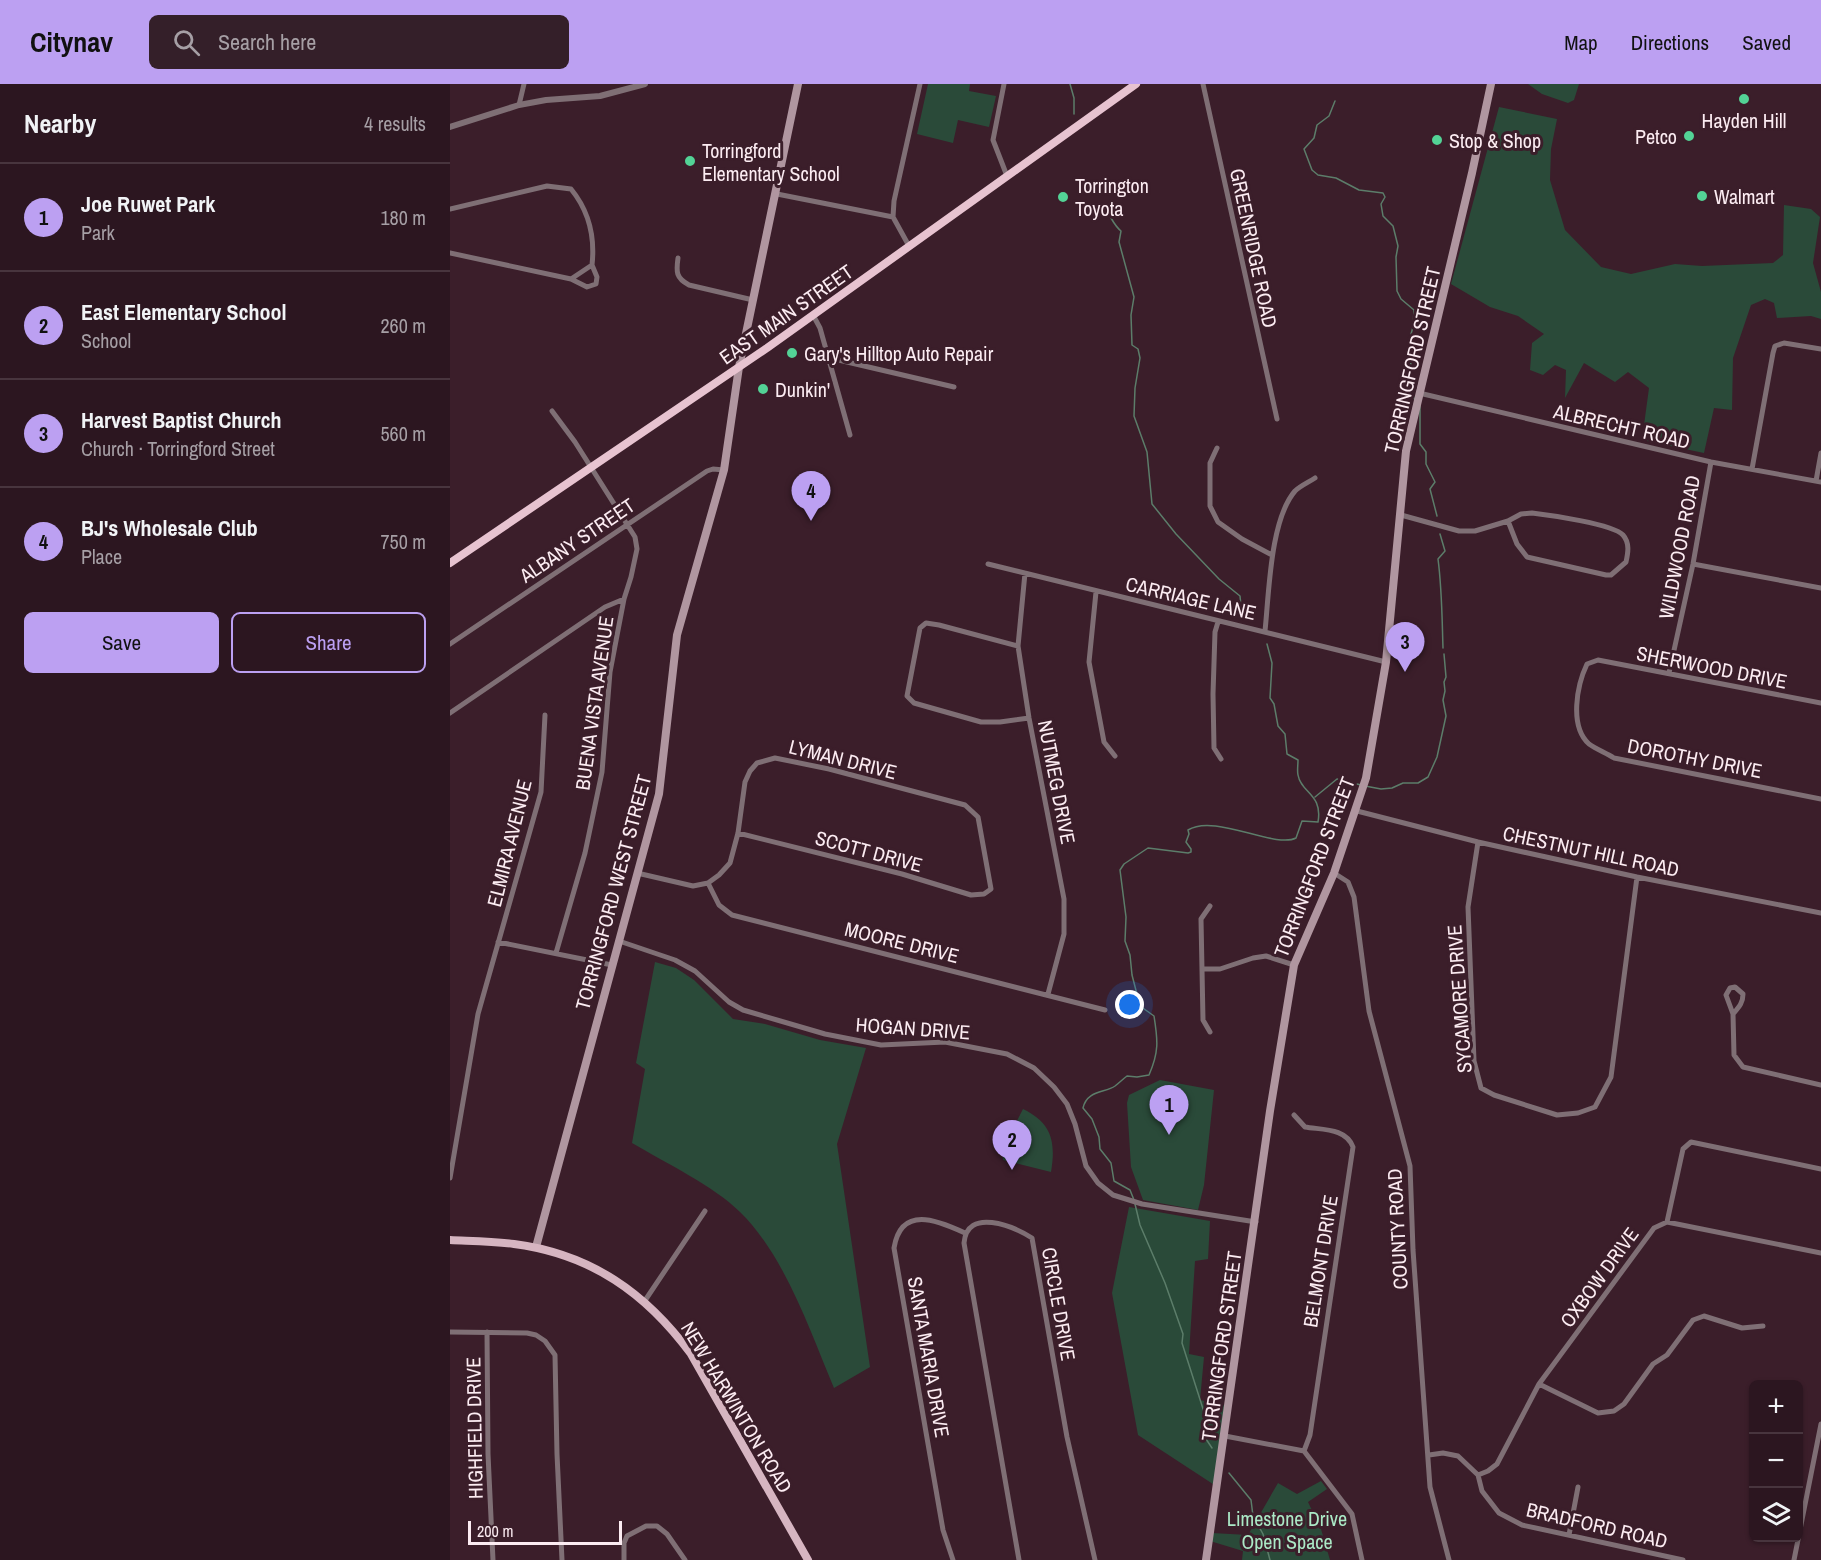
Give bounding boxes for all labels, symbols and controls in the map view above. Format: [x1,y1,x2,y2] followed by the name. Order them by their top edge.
[149,15,569,69] search box
[30,23,113,61] text: Citynav
[170,26,203,59] icon: search
[218,27,316,57] text: Search here
[1564,28,1598,57] text: Map
[1631,28,1709,57] text: Directions
[1742,28,1791,57] text: Saved
[1737,92,1751,106] marker: Hayden Hill
[24,106,96,141] text: Nearby
[1702,107,1786,134] place label: Hayden Hill
[364,110,426,137] text: 4 results
[1635,123,1677,150] place label: Petco
[1449,127,1541,154] place label: Stop & Shop
[1682,129,1696,143] marker: Petco
[1430,133,1444,147] marker: Stop & Shop
[702,137,840,187] place label: Torringford Elementary School
[683,154,697,168] marker: Torringford Elementary School
[1224,166,1284,330] street label: GREENRIDGE ROAD
[1075,172,1149,222] place label: Torrington Toyota
[1714,183,1775,210] place label: Walmart
[81,189,215,219] text: Joe Ruwet Park
[1695,189,1709,203] marker: Walmart
[1056,190,1070,204] marker: Torrington Toyota
[39,204,48,231] text: 1
[380,204,426,231] text: 180 m
[81,219,115,246] text: Park
[714,258,858,370] street label: EAST MAIN STREET
[1377,264,1447,456] street label: TORRINGFORD STREET
[81,297,287,327] text: East Elementary School
[39,312,48,339] text: 2
[380,312,426,339] text: 260 m
[81,327,131,354] text: School
[804,340,994,367] place label: Gary's Hilltop Auto Repair
[785,346,799,360] marker: Gary's Hilltop Auto Repair
[775,376,830,403] place label: Dunkin'
[756,382,770,396] marker: Dunkin'
[1550,397,1693,455] street label: ALBRECHT ROAD
[81,405,282,435] text: Harvest Baptist Church
[39,420,48,447] text: 3
[380,420,426,447] text: 560 m
[81,435,275,462] text: Church · Torringford Street
[792,472,830,521] pin: 4
[1652,473,1706,621] street label: WILDWOOD ROAD
[513,491,640,589] street label: ALBANY STREET
[81,513,258,543] text: BJ's Wholesale Club
[39,528,48,555] text: 4
[380,528,426,555] text: 750 m
[81,543,122,570] text: Place
[1123,570,1259,626] street label: CARRIAGE LANE
[24,612,219,673] button: Save
[231,612,426,673] button: Share
[568,614,620,792] street label: BUENA VISTA AVENUE
[1386,622,1424,672] pin: 3
[1634,639,1790,695] street label: SHERWOOD DRIVE
[1032,718,1082,846] street label: NUTMEG DRIVE
[1625,732,1765,784] street label: DOROTHY DRIVE
[786,733,900,785] street label: LYMAN DRIVE
[569,771,657,1013] street label: TORRINGFORD WEST STREET
[1267,773,1361,961] street label: TORRINGFORD STREET
[480,777,538,909] street label: ELMIRA AVENUE
[1500,819,1682,883] street label: CHESTNUT HILL ROAD
[812,824,926,878] street label: SCOTT DRIVE
[842,915,962,969] street label: MOORE DRIVE
[1440,924,1478,1074] street label: SYCAMORE DRIVE
[1115,990,1144,1019] your location
[855,1011,971,1045] street label: HOGAN DRIVE
[1150,1086,1188,1135] pin: 1
[992,1120,1032,1170] pin: 2
[1380,1168,1414,1290] street label: COUNTY ROAD
[1296,1193,1344,1329] street label: BELMONT DRIVE
[1554,1222,1644,1332] street label: OXBOW DRIVE
[1036,1245,1082,1363] street label: CIRCLE DRIVE
[1194,1250,1248,1442] street label: TORRINGFORD STREET
[902,1274,956,1440] street label: SANTA MARIA DRIVE
[675,1316,799,1498] street label: NEW HARWINTON ROAD
[459,1357,489,1499] street label: HIGHFIELD DRIVE
[1749,1380,1803,1542] map controls
[1749,1380,1803,1434] button: +
[1749,1434,1803,1488] button: −
[1749,1488,1803,1542] button: layers
[1524,1496,1670,1554] street label: BRADFORD ROAD
[1227,1505,1347,1555] park label: Limestone Drive Open Space
[468,1518,622,1546] scale bar
[477,1520,513,1542] text: 200 m

